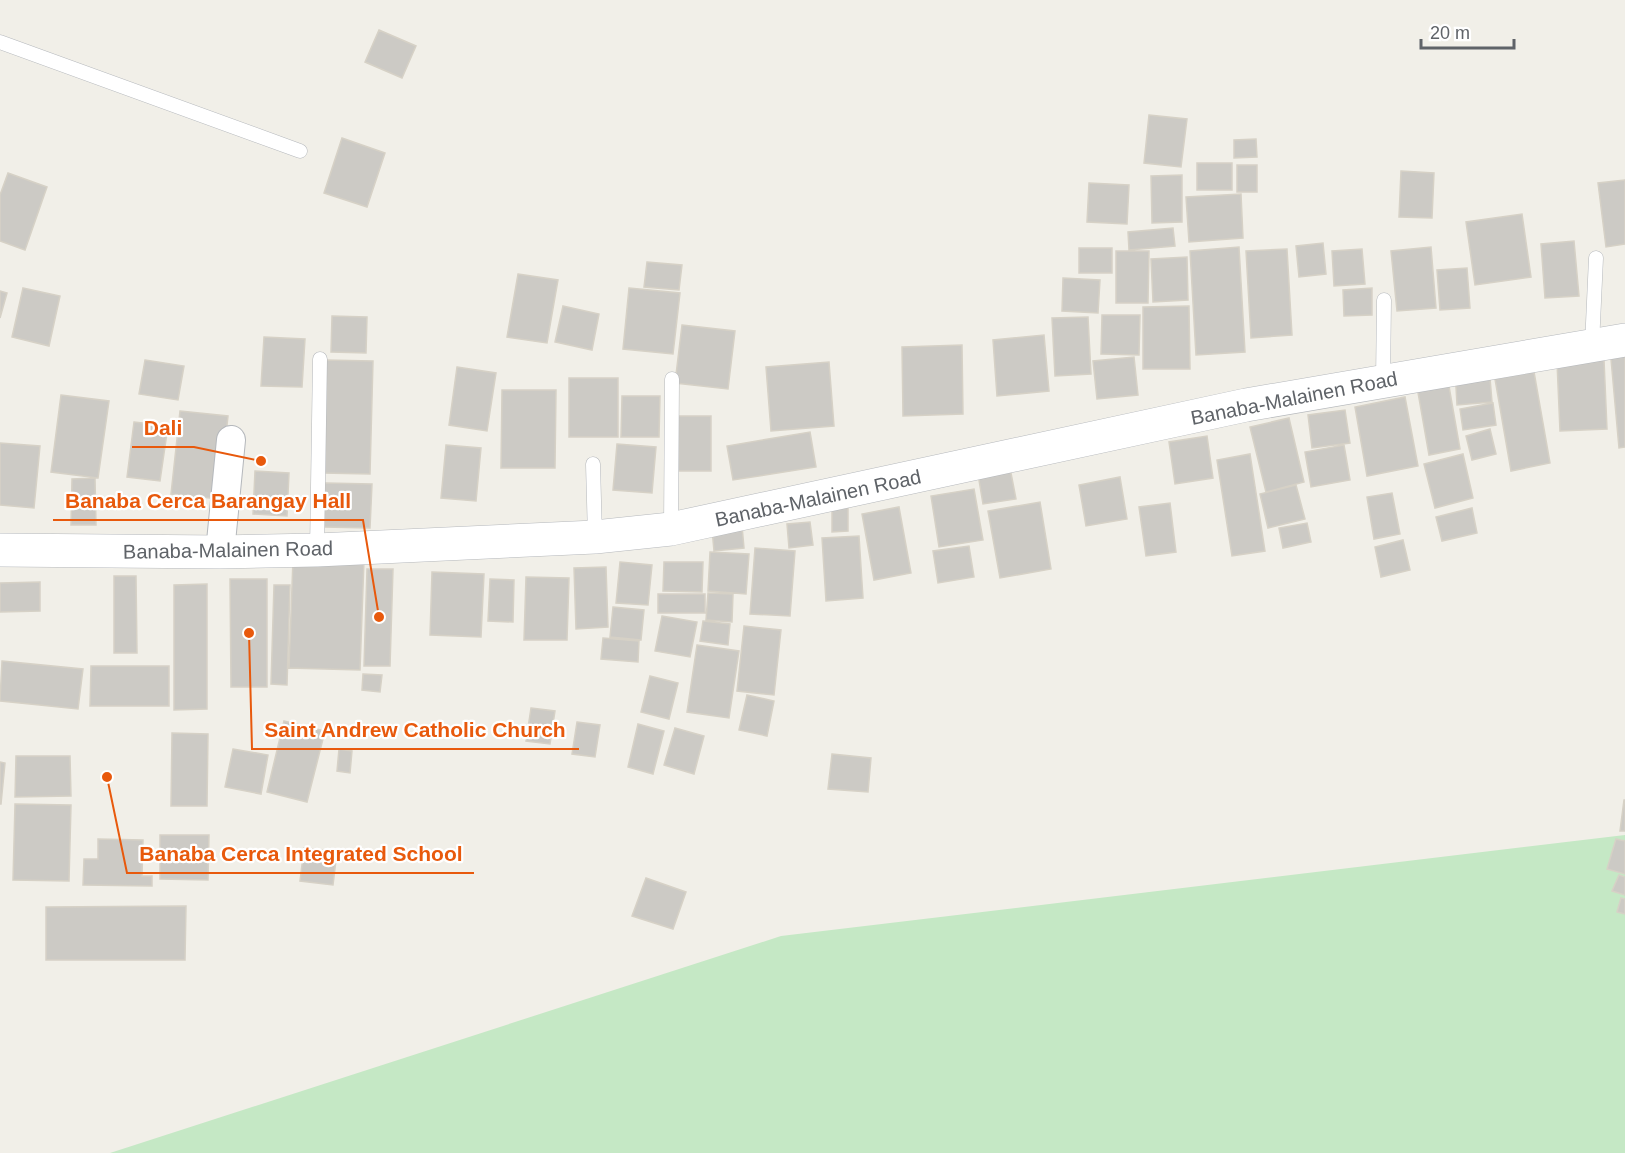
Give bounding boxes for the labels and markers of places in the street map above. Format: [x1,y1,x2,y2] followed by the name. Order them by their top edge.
[132,408,194,447] callout: Dali
[53,481,363,520] callout: Banaba Cerca Barangay Hall
[252,710,579,749] callout: Saint Andrew Catholic Church
[127,834,474,873] callout: Banaba Cerca Integrated School

